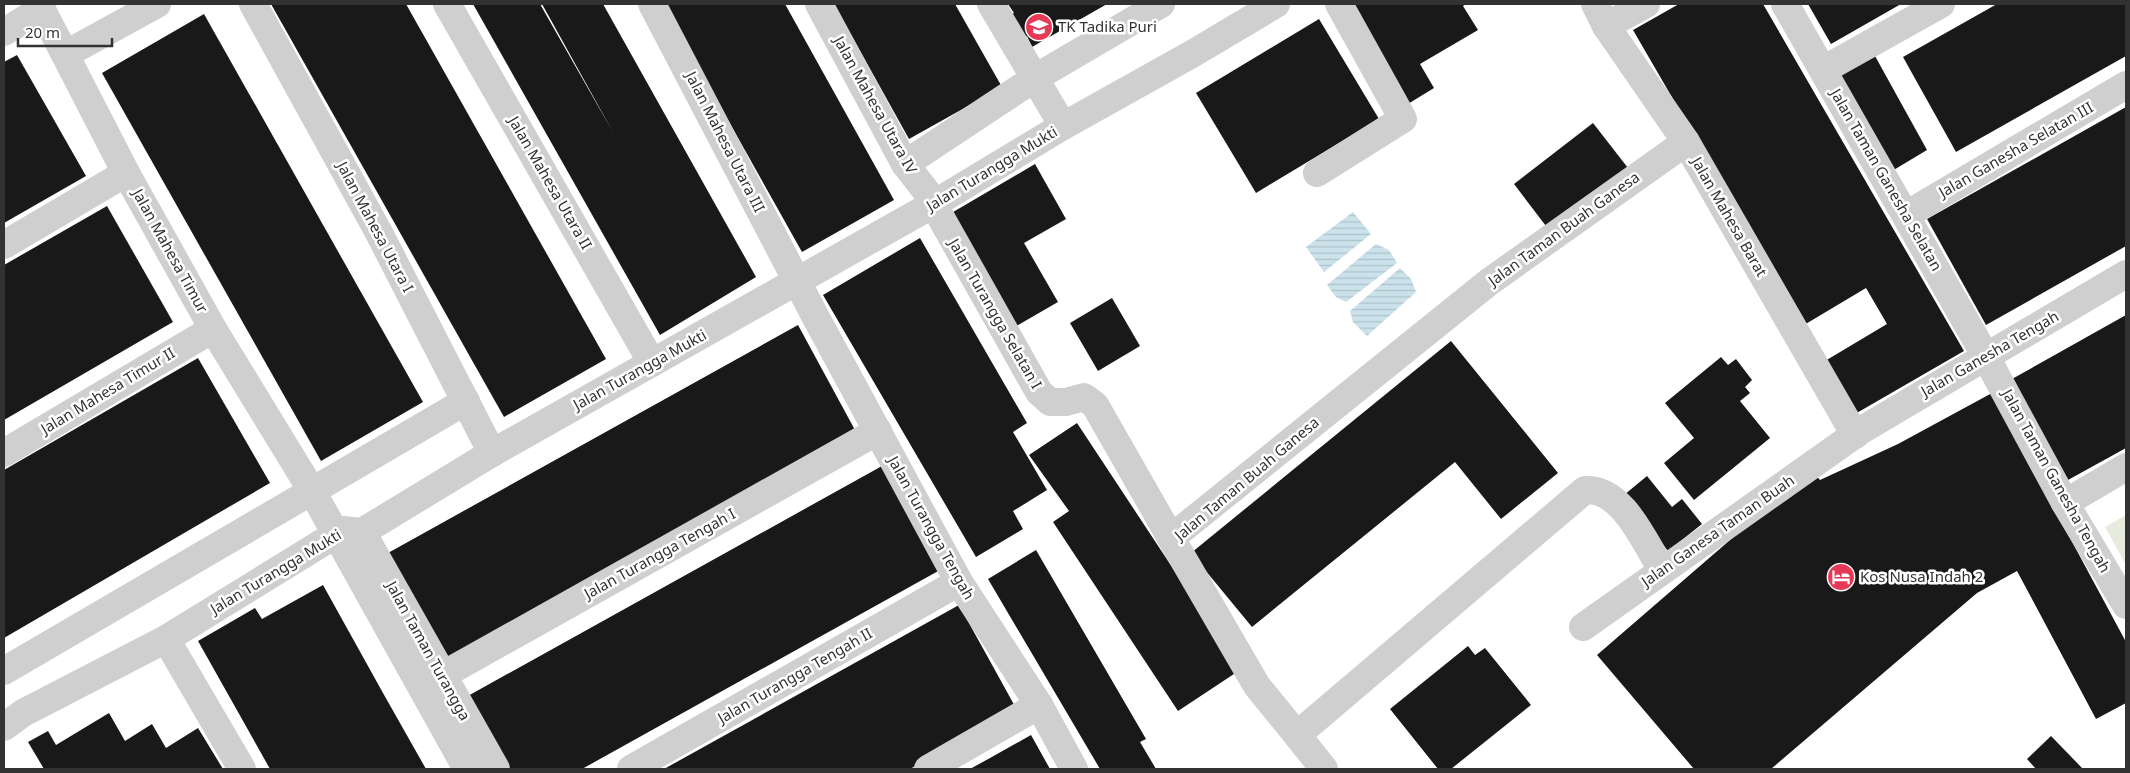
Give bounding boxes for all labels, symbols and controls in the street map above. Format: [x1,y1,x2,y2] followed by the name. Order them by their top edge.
[1024,12,1054,42] school or university icon: TK Tadika Puri
[18,15,111,47] scale bar
[1058,16,1157,36] place label: TK Tadika Puri
[25,22,60,42] text: 20 m
[829,30,922,177] street label: Jalan Mahesa Utara IV
[681,66,770,215] street label: Jalan Mahesa Utara III
[1825,83,1947,274] street label: Jalan Taman Ganesha Selatan
[1933,97,2096,203] street label: Jalan Ganesha Selatan III
[504,111,597,253] street label: Jalan Mahesa Utara II
[921,121,1061,216] street label: Jalan Turangga Mukti
[1686,151,1773,281] street label: Jalan Mahesa Barat
[332,156,419,295] street label: Jalan Mahesa Utara I
[1482,166,1643,291] street label: Jalan Taman Buah Ganesa
[127,183,213,316] street label: Jalan Mahesa Timur
[944,233,1047,392] street label: Jalan Turangga Selatan I
[1915,306,2062,402] street label: Jalan Ganesha Tengah
[568,324,710,415] street label: Jalan Turangga Mukti
[35,342,178,439] street label: Jalan Mahesa Timur II
[1997,383,2116,576] street label: Jalan Taman Ganesha Tengah
[1169,412,1323,546] street label: Jalan Taman Buah Ganesa
[883,450,980,603] street label: Jalan Turangga Tengah
[1635,470,1798,592] street label: Jalan Ganesa Taman Buah
[579,503,739,604] street label: Jalan Turangga Tengah I
[205,524,345,619] street label: Jalan Turangga Mukti
[1826,562,1856,592] hotel icon: Kos Nusa Indah 2
[1860,566,1983,586] place label: Kos Nusa Indah 2
[381,576,476,724] street label: Jalan Taman Turangga
[712,623,875,729] street label: Jalan Turangga Tengah II

